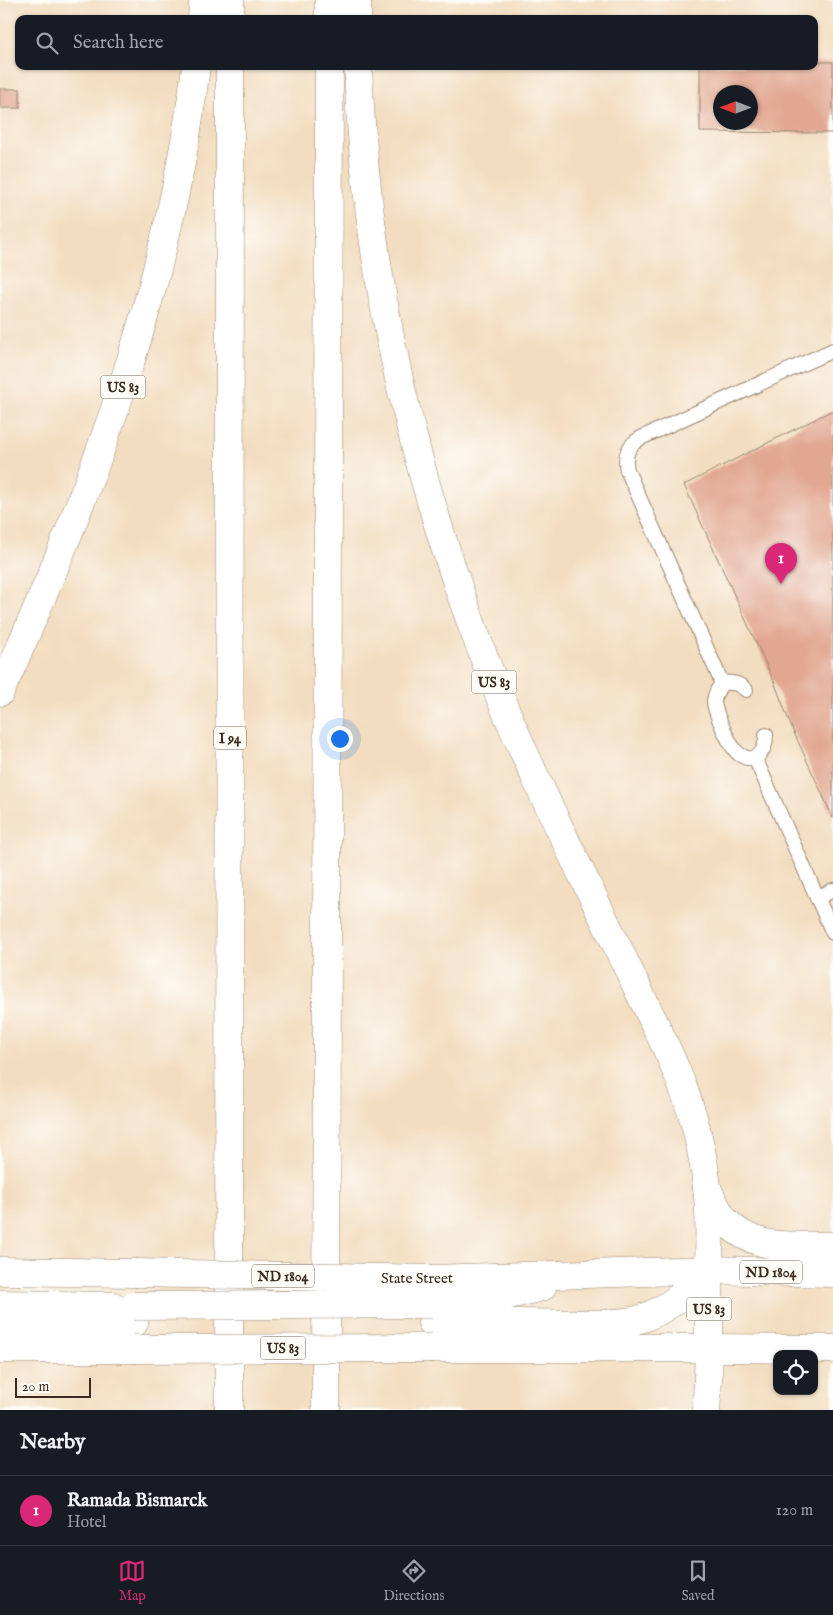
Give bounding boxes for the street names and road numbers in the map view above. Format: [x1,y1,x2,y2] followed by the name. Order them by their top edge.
[100,376,146,398] road number: US 83
[472,670,516,694] road number: US 83
[214,726,246,750] road number: I 94
[740,1260,802,1284] road number: ND 1804
[252,1264,314,1288] road number: ND 1804
[381,1269,453,1288] street label: State Street
[686,1298,732,1320] road number: US 83
[260,1336,306,1360] road number: US 83

